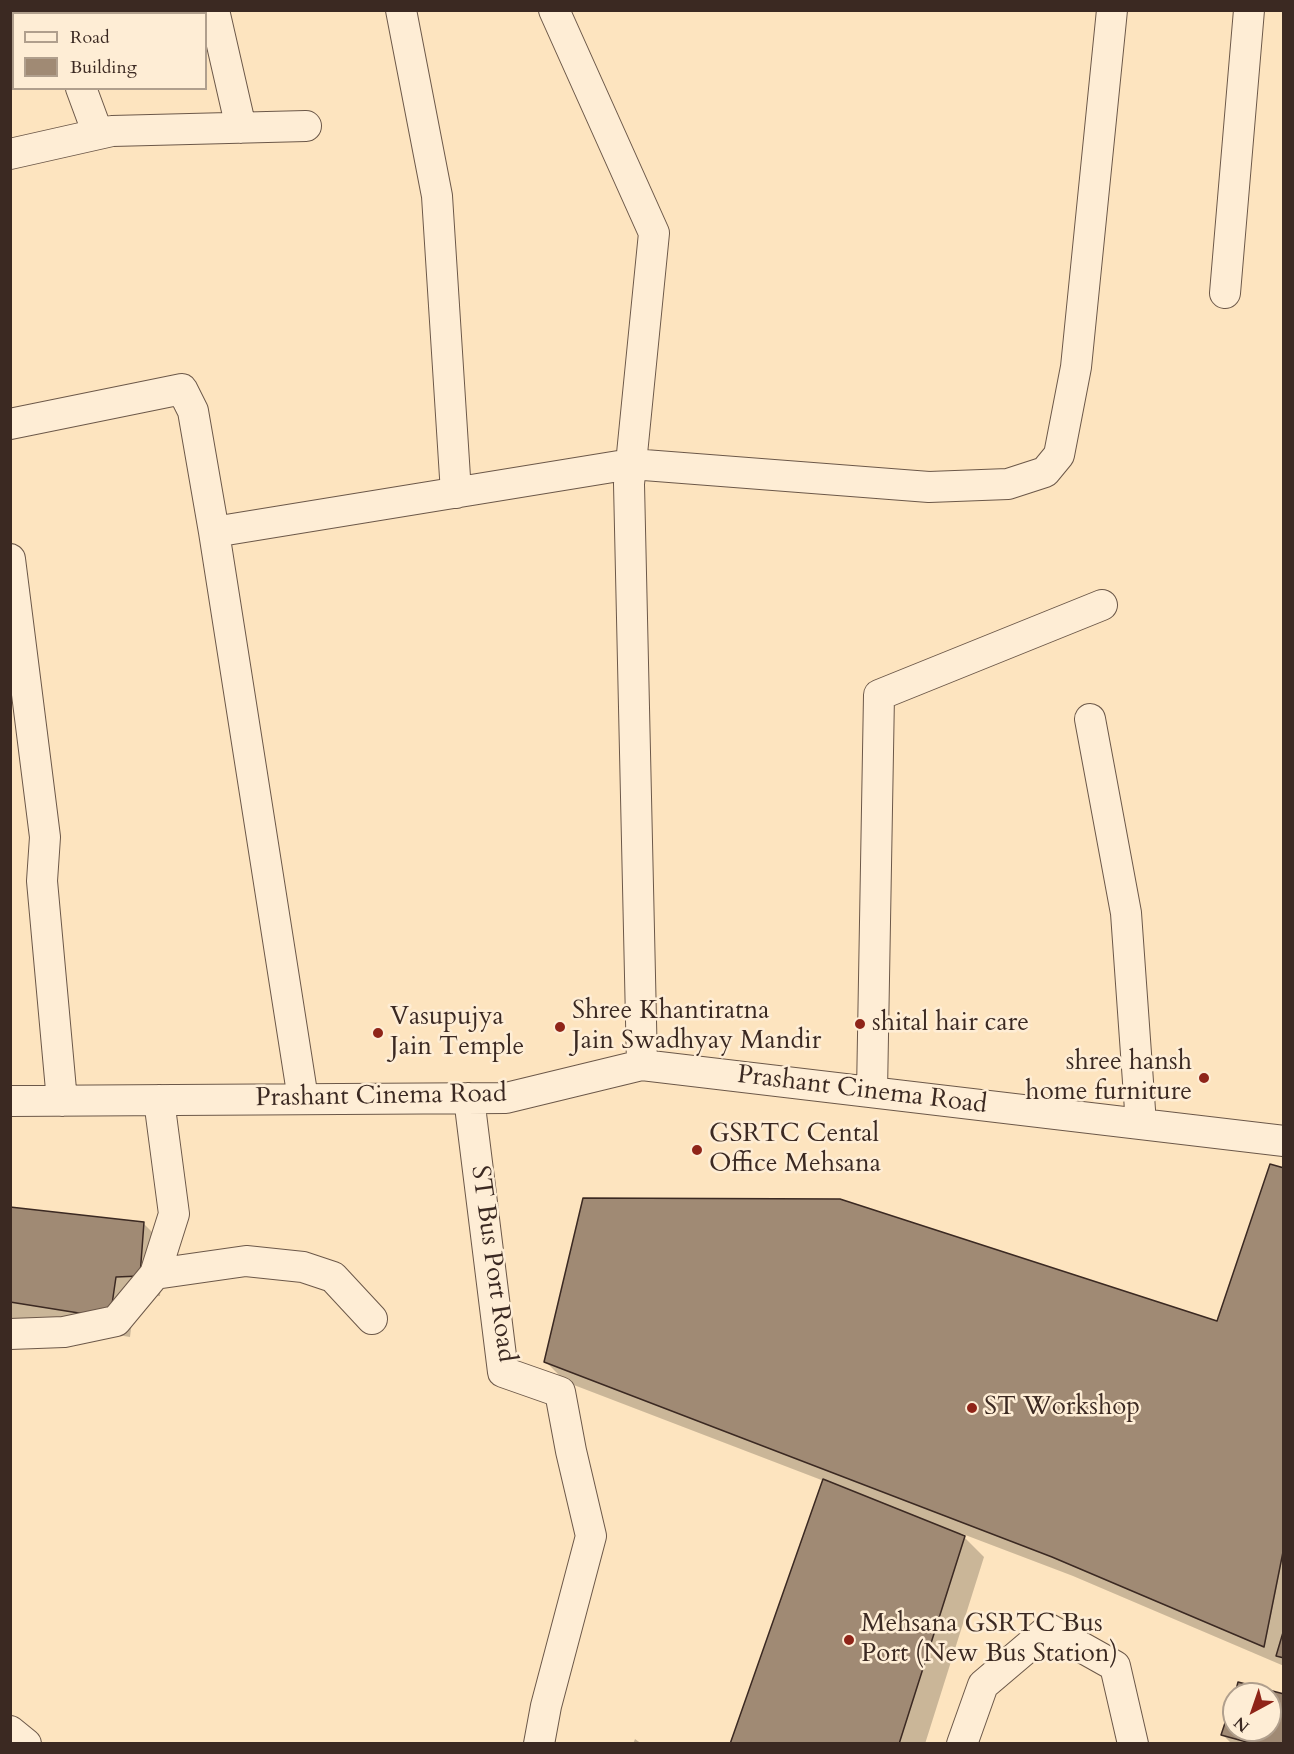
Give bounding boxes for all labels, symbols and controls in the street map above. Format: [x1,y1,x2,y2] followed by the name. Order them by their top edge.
[12,12,207,90] legend
[70,25,110,50] text: Road
[70,55,137,80] text: Building
[572,996,821,1058] place label: Shree Khantiratna Jain Swadhyay Mandir
[390,1002,524,1064] place label: Vasupujya Jain Temple
[872,1008,1029,1040] place label: shital hair care
[853,1017,867,1031] marker: shital hair care
[553,1020,567,1034] marker: Shree Khantiratna Jain Swadhyay Mandir
[371,1026,385,1040] marker: Vasupujya Jain Temple
[1025,1047,1192,1108] place label: shree hansh home furniture
[735,1060,989,1122] street label: Prashant Cinema Road
[1197,1071,1211,1085] marker: shree hansh home furniture
[255,1079,507,1115] street label: Prashant Cinema Road
[709,1119,881,1180] place label: GSRTC Cental Office Mehsana
[690,1143,704,1157] marker: GSRTC Cental Office Mehsana
[463,1164,521,1364] street label: ST Bus Port Road
[984,1392,1140,1424] place label: ST Workshop
[965,1401,979,1415] marker: ST Workshop
[861,1609,1118,1670] place label: Mehsana GSRTC Bus Port (New Bus Station)
[842,1633,856,1647] marker: Mehsana GSRTC Bus Port (New Bus Station)
[1222,1682,1282,1742] north arrow
[1229,1711,1254,1737] text: N

